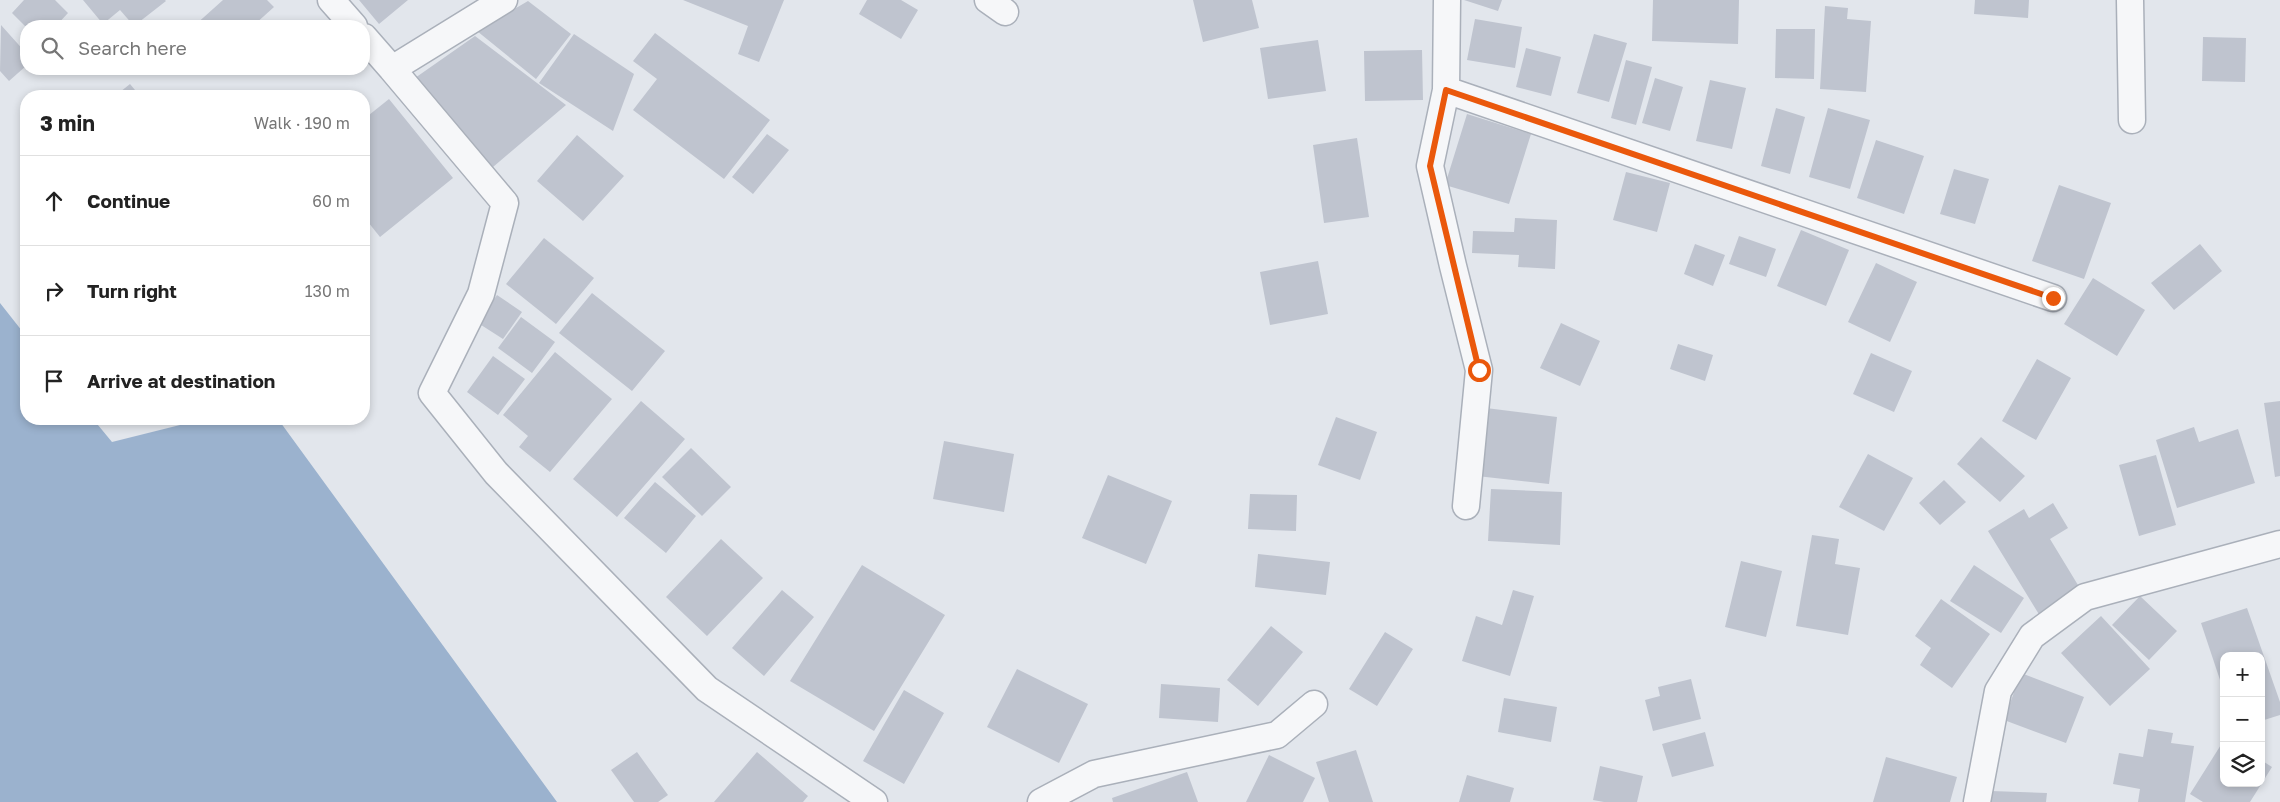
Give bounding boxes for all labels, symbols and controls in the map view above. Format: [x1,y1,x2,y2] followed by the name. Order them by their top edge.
[20,20,370,75] search box
[38,34,66,62] icon: search
[78,36,187,59] text: Search here
[40,110,95,136] text: 3 min
[254,113,350,133] text: Walk · 190 m
[40,187,68,215] icon: ahead
[87,189,170,212] text: Continue
[312,191,350,211] text: 60 m
[40,277,68,305] icon: right
[87,279,177,302] text: Turn right
[305,281,350,301] text: 130 m
[2042,287,2065,310] route end
[1468,359,1491,382] route start
[40,367,68,395] icon: arrive
[87,369,275,392] text: Arrive at destination
[2220,652,2265,787] map controls
[2220,652,2265,697] button: +
[2220,697,2265,742] button: −
[2220,742,2265,787] button: layers

